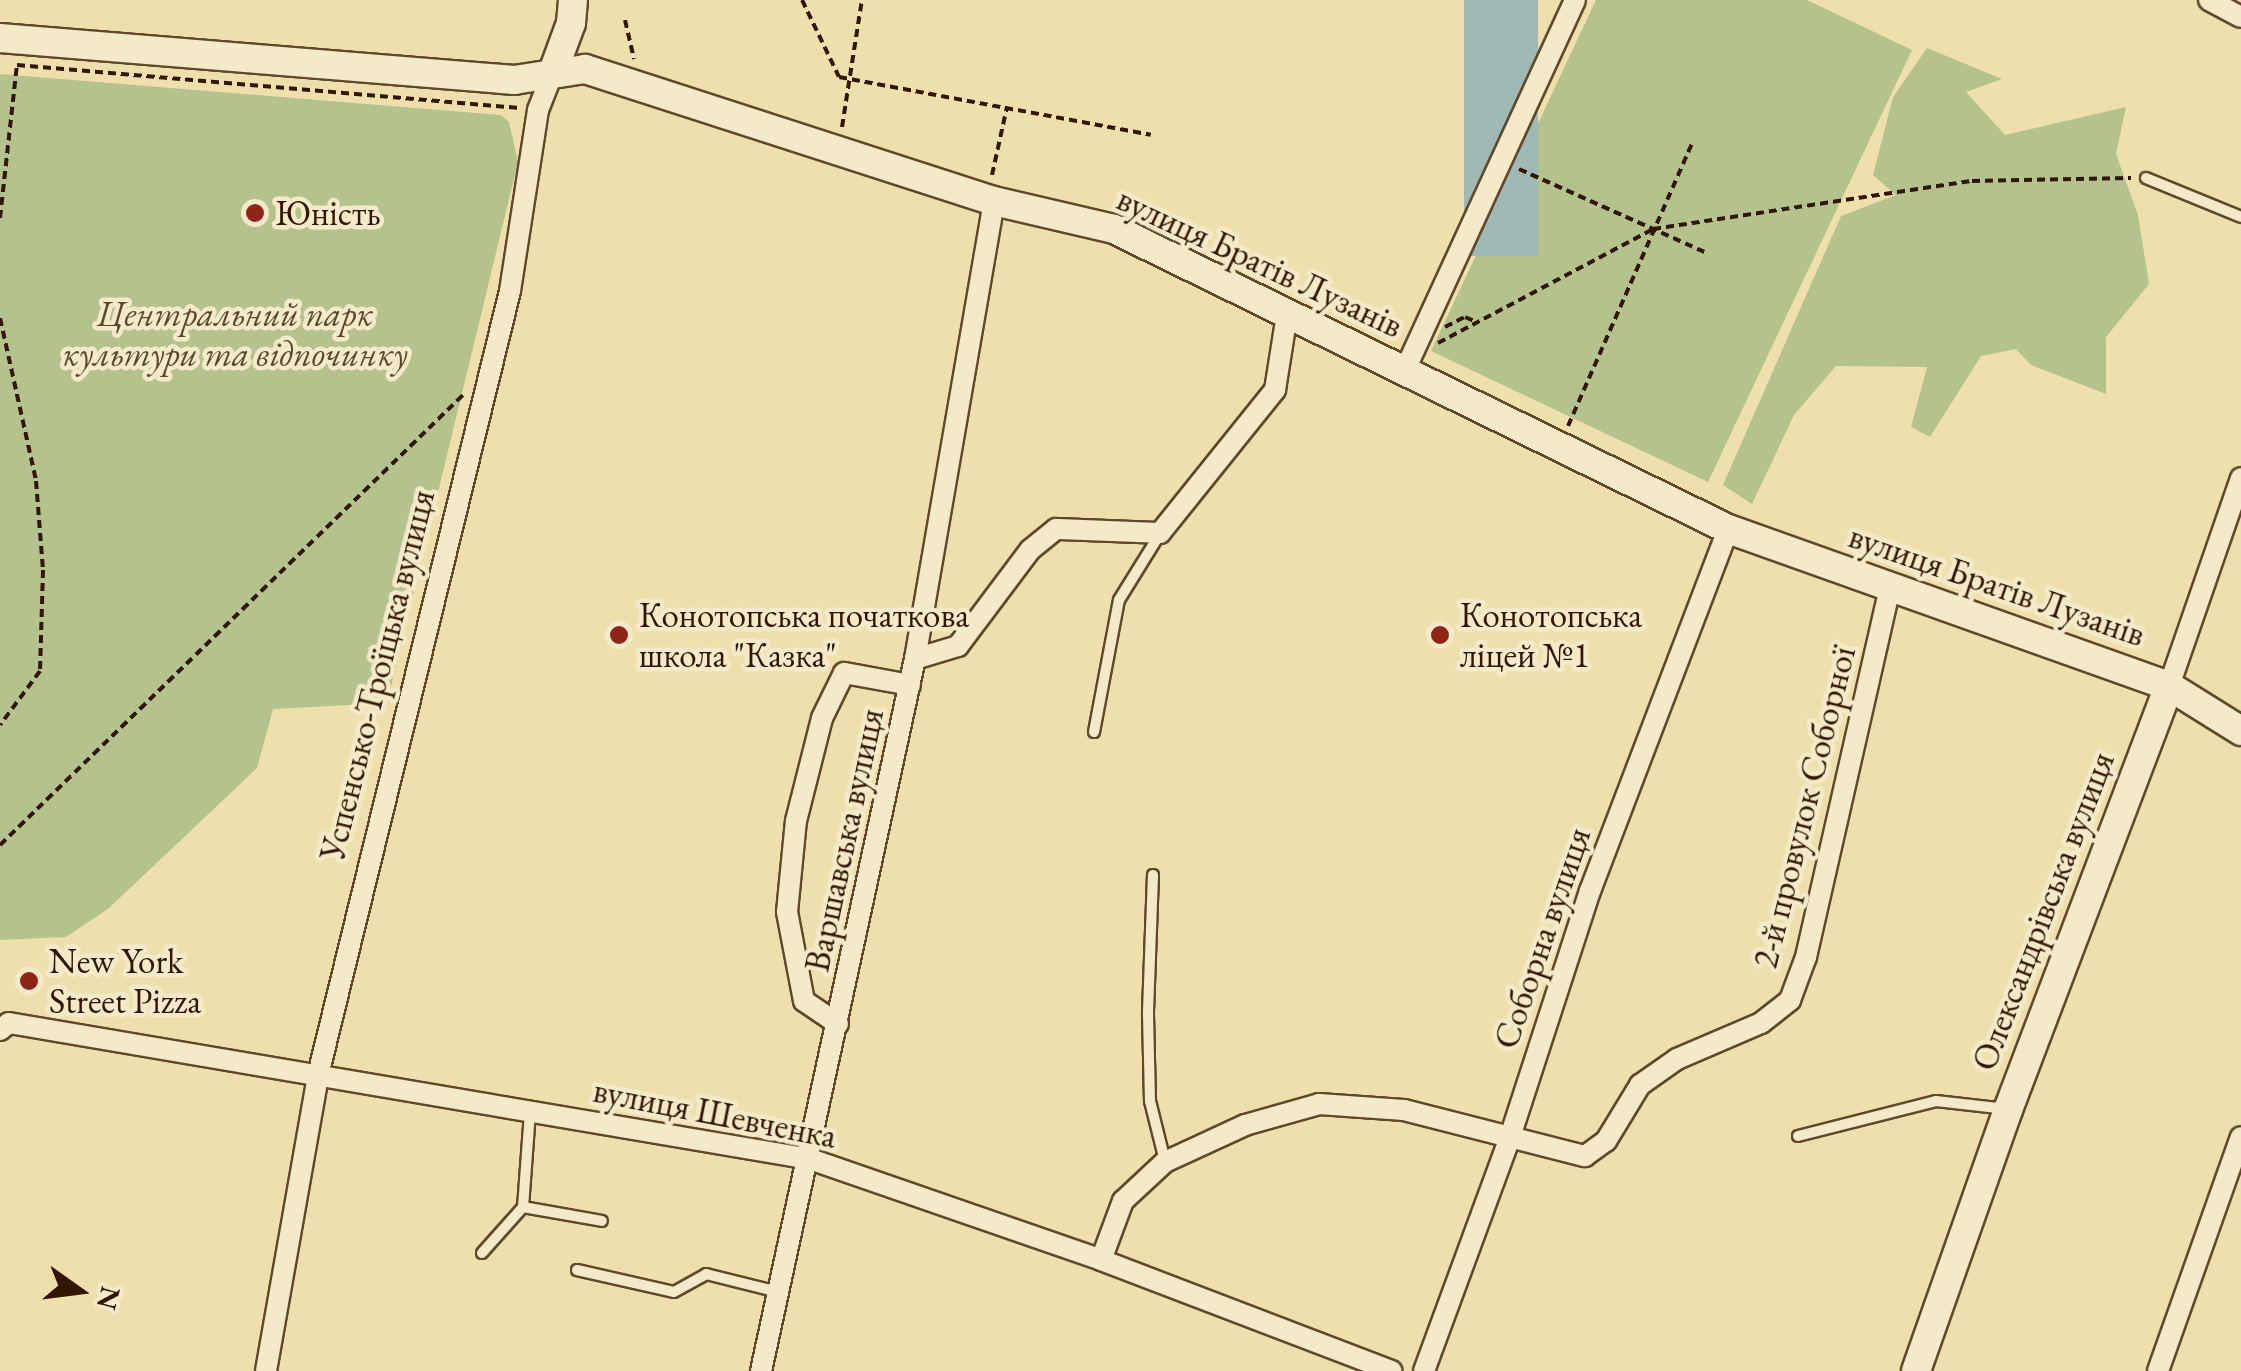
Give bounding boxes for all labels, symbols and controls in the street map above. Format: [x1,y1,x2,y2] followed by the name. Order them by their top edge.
[1111,177,1409,347] street label: вулиця Братів Лузанів
[275,192,381,234] place label: Юність
[244,202,266,224] marker: Юність
[62,293,408,375] park label: Центральний парк культури та відпочинку
[311,485,443,865] street label: Успенсько-Троїцька вулиця
[1844,515,2150,655] street label: вулиця Братів Лузанів
[639,594,969,676] place label: Конотопська початкова школа "Казка"
[1460,594,1642,676] place label: Конотопська ліцей №1
[608,624,630,646] marker: Конотопська початкова школа "Казка"
[1429,624,1451,646] marker: Конотопська ліцей №1
[1744,642,1864,972] street label: 2-й провулок Соборної
[796,705,892,975] street label: Варшавська вулиця
[1963,746,2123,1076] street label: Олександрівська вулиця
[1485,822,1599,1054] street label: Соборна вулиця
[49,940,201,1022] place label: New York Street Pizza
[18,970,40,992] marker: New York Street Pizza
[590,1069,840,1157] street label: вулиця Шевченка
[30,1241,130,1341] north arrow
[89,1283,129,1314] text: N

